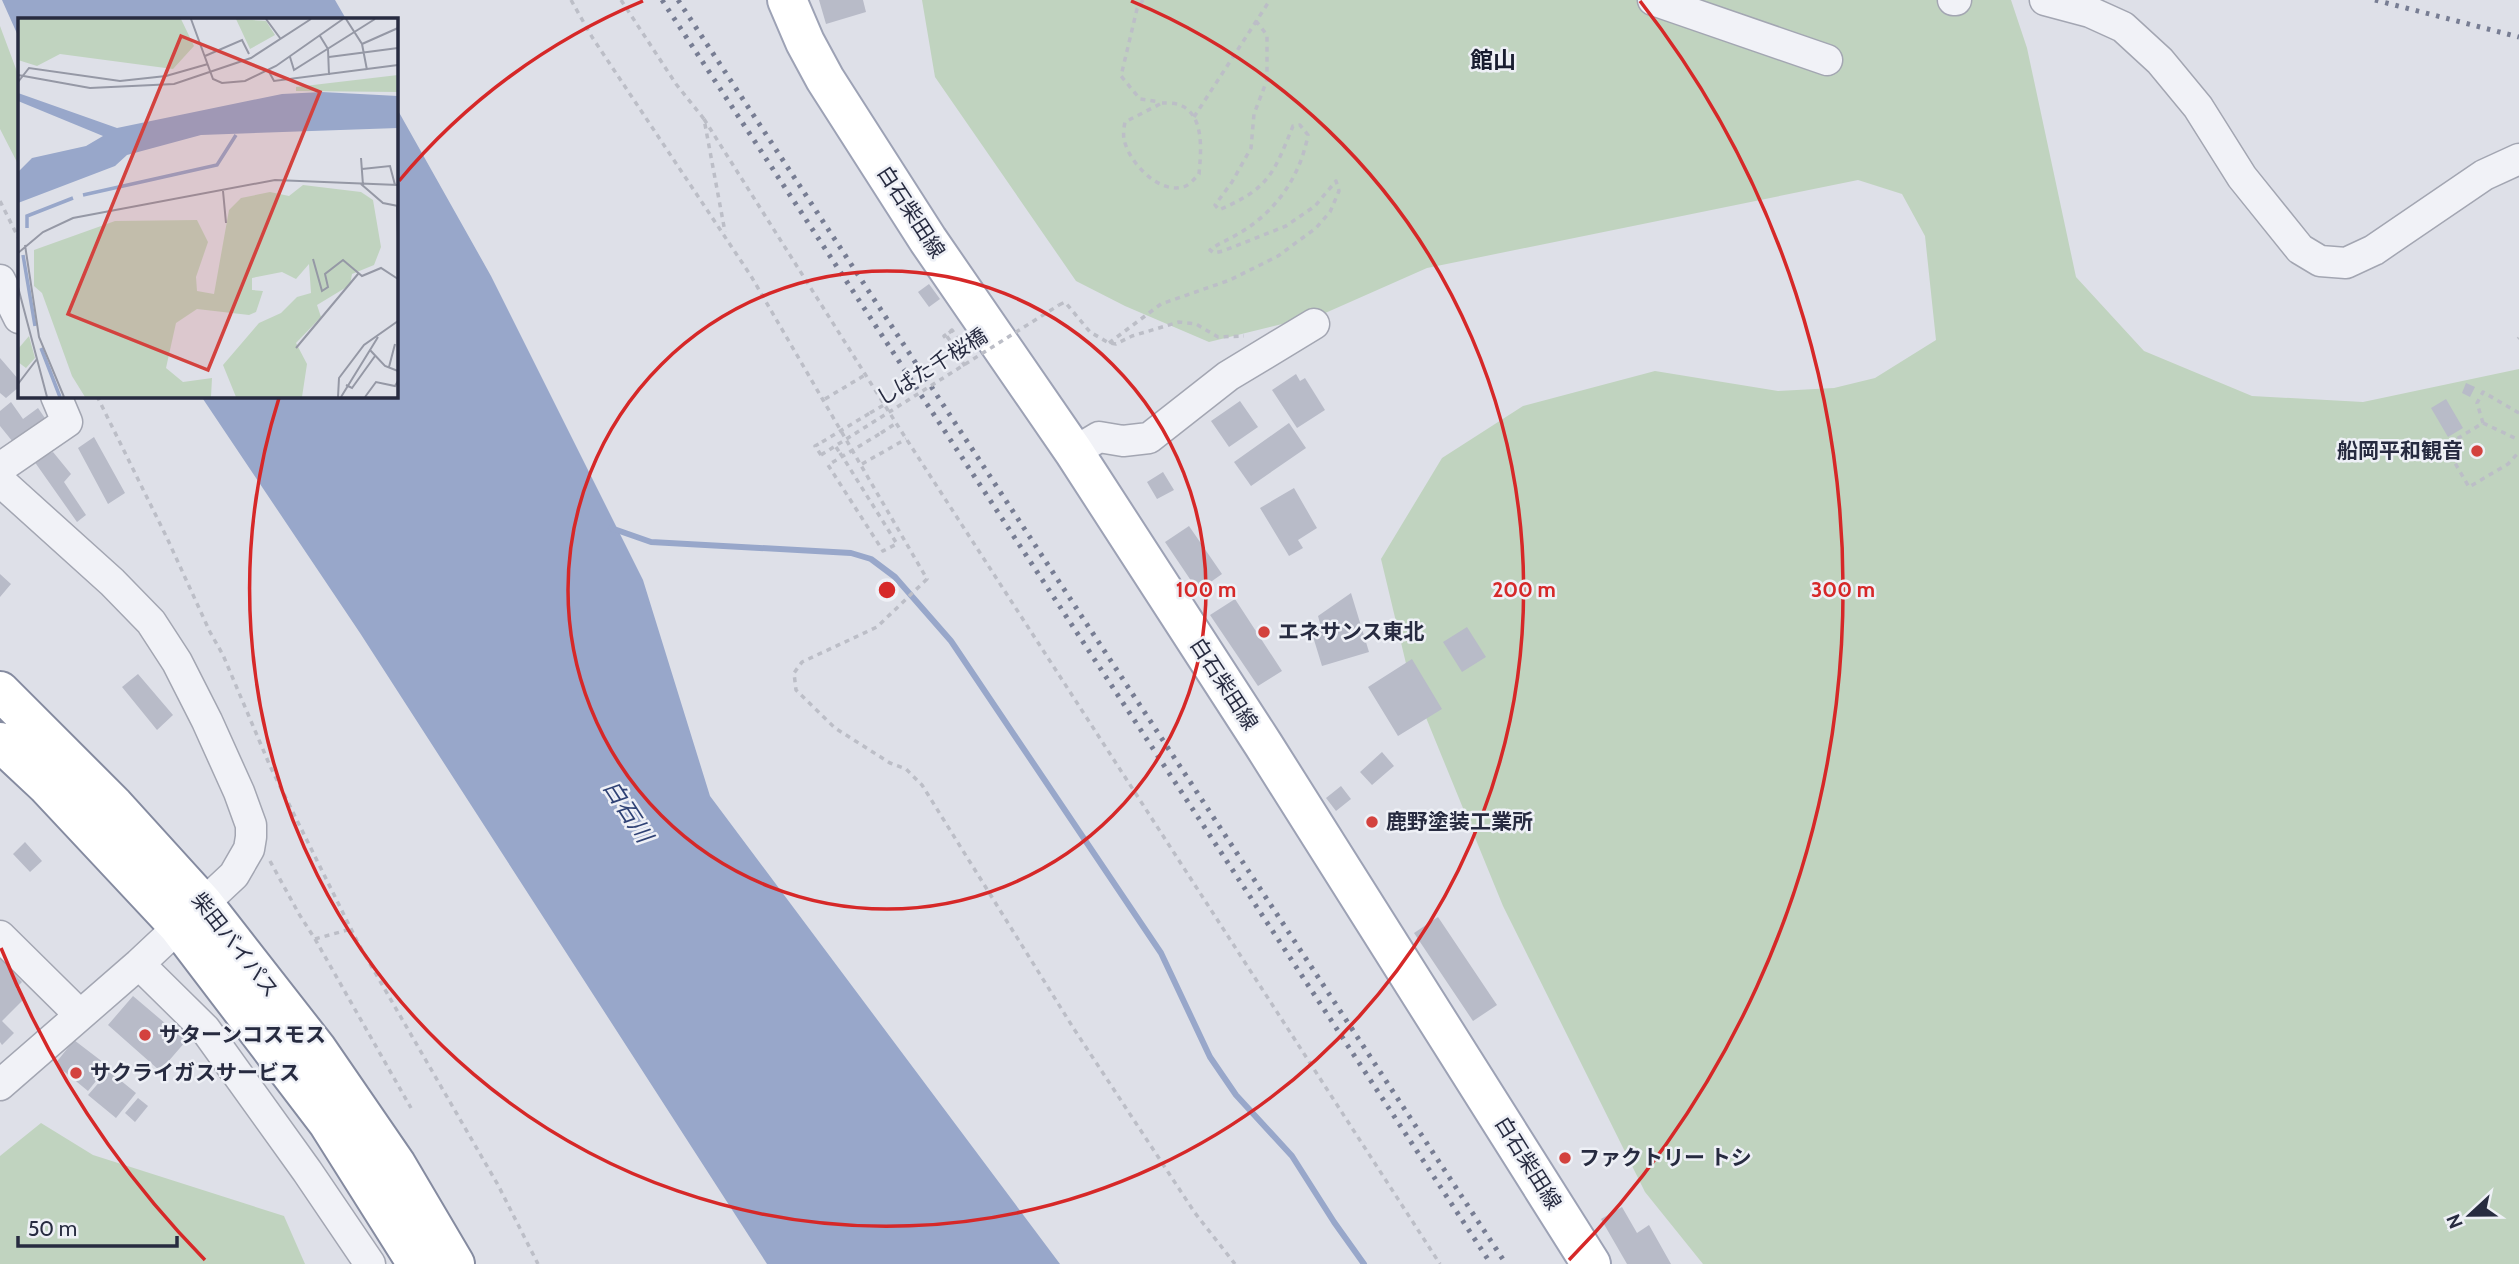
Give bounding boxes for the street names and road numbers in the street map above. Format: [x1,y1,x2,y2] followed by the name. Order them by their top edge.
[872,161,950,263] street label: 白石柴田線
[872,323,992,411] street label: しばた千桜橋
[1185,633,1263,735] street label: 白石柴田線
[187,888,284,1002] street label: 柴田バイパス
[1490,1112,1567,1214] street label: 白石柴田線

